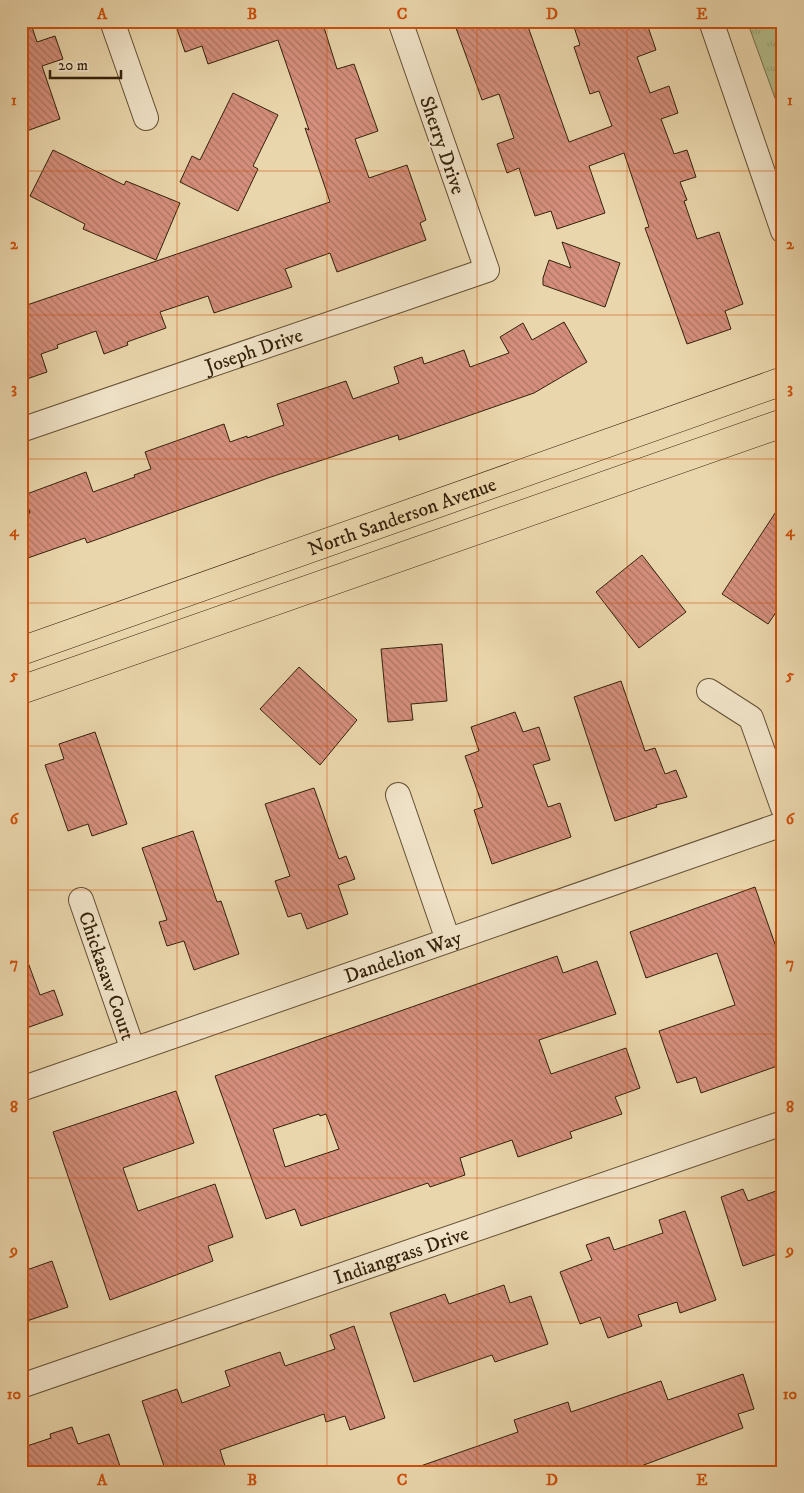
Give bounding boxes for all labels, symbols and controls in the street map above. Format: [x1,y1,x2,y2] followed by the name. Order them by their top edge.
[96,4,108,24] text: A
[247,4,257,24] text: B
[397,4,407,24] text: C
[546,4,558,24] text: D
[696,4,708,24] text: E
[50,48,121,80] scale bar
[58,56,88,75] text: 20 m
[11,90,17,110] text: 1
[787,90,793,110] text: 1
[413,93,470,198] street label: Sherry Drive
[10,234,19,254] text: 2
[786,234,795,254] text: 2
[200,323,306,381] street label: Joseph Drive
[11,378,17,398] text: 3
[787,378,793,398] text: 3
[305,473,500,562] street label: North Sanderson Avenue
[8,521,19,541] text: 4
[784,521,795,541] text: 4
[9,665,18,685] text: 5
[785,665,794,685] text: 5
[10,809,20,829] text: 6
[786,809,796,829] text: 6
[72,908,140,1044] street label: Chickasaw Court
[341,926,466,990] street label: Dandelion Way
[10,953,18,973] text: 7
[786,953,794,973] text: 7
[10,1097,18,1117] text: 8
[786,1097,794,1117] text: 8
[331,1221,472,1291] street label: Indiangrass Drive
[9,1240,18,1260] text: 9
[785,1240,794,1260] text: 9
[7,1384,22,1404] text: 10
[783,1384,798,1404] text: 10
[96,1470,108,1490] text: A
[247,1470,257,1490] text: B
[397,1470,407,1490] text: C
[546,1470,558,1490] text: D
[696,1470,708,1490] text: E

